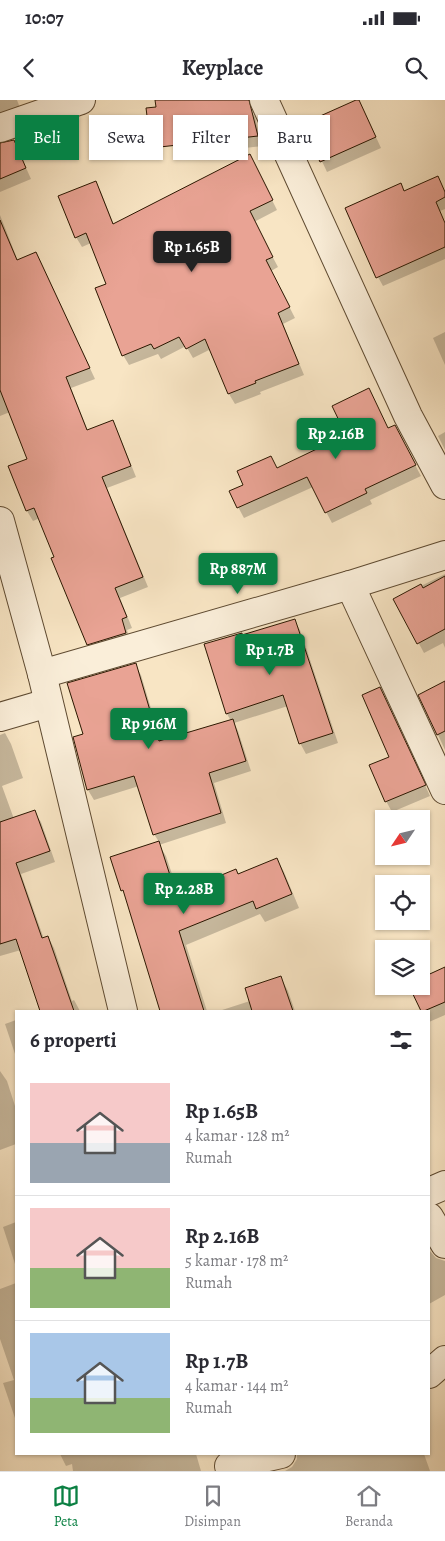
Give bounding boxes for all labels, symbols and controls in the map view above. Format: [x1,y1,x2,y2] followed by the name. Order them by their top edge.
[25,5,64,31] text: 10:07
[182,53,263,83] text: Keyplace
[15,54,43,82] icon: back
[402,54,430,82] icon: search
[15,115,79,160] chip: Beli
[89,115,163,160] chip: Sewa
[173,115,248,160] chip: Filter
[258,115,330,160] chip: Baru
[140,230,244,273] pin: Rp 1.65B
[164,236,220,258] text: Rp 1.65B
[284,418,388,460] pin: Rp 2.16B
[308,423,364,445] text: Rp 2.16B
[192,552,284,595] pin: Rp 887M
[210,558,266,580] text: Rp 887M
[224,634,316,676] pin: Rp 1.7B
[246,639,294,661] text: Rp 1.7B
[103,708,195,750] pin: Rp 916M
[121,713,177,735] text: Rp 916M
[375,810,430,865] north arrow
[375,810,430,995] map controls
[132,872,236,915] pin: Rp 2.28B
[375,875,430,930] button: locate
[155,878,213,900] text: Rp 2.28B
[375,940,430,995] button: layers
[30,1026,117,1054] text: 6 properti
[387,1026,415,1054] icon: filters
[185,1097,258,1125] text: Rp 1.65B
[70,1103,130,1163] icon: home
[185,1125,289,1147] text: 4 kamar · 128 m²
[185,1147,232,1169] text: Rumah
[185,1222,259,1250] text: Rp 2.16B
[70,1228,130,1288] icon: home
[185,1250,288,1272] text: 5 kamar · 178 m²
[185,1272,232,1294] text: Rumah
[185,1347,248,1375] text: Rp 1.7B
[70,1353,130,1413] icon: home
[185,1375,289,1397] text: 4 kamar · 144 m²
[185,1397,232,1419] text: Rumah
[52,1482,80,1531] tab: Peta
[184,1482,241,1531] tab: Disimpan
[345,1482,393,1531] tab: Beranda

